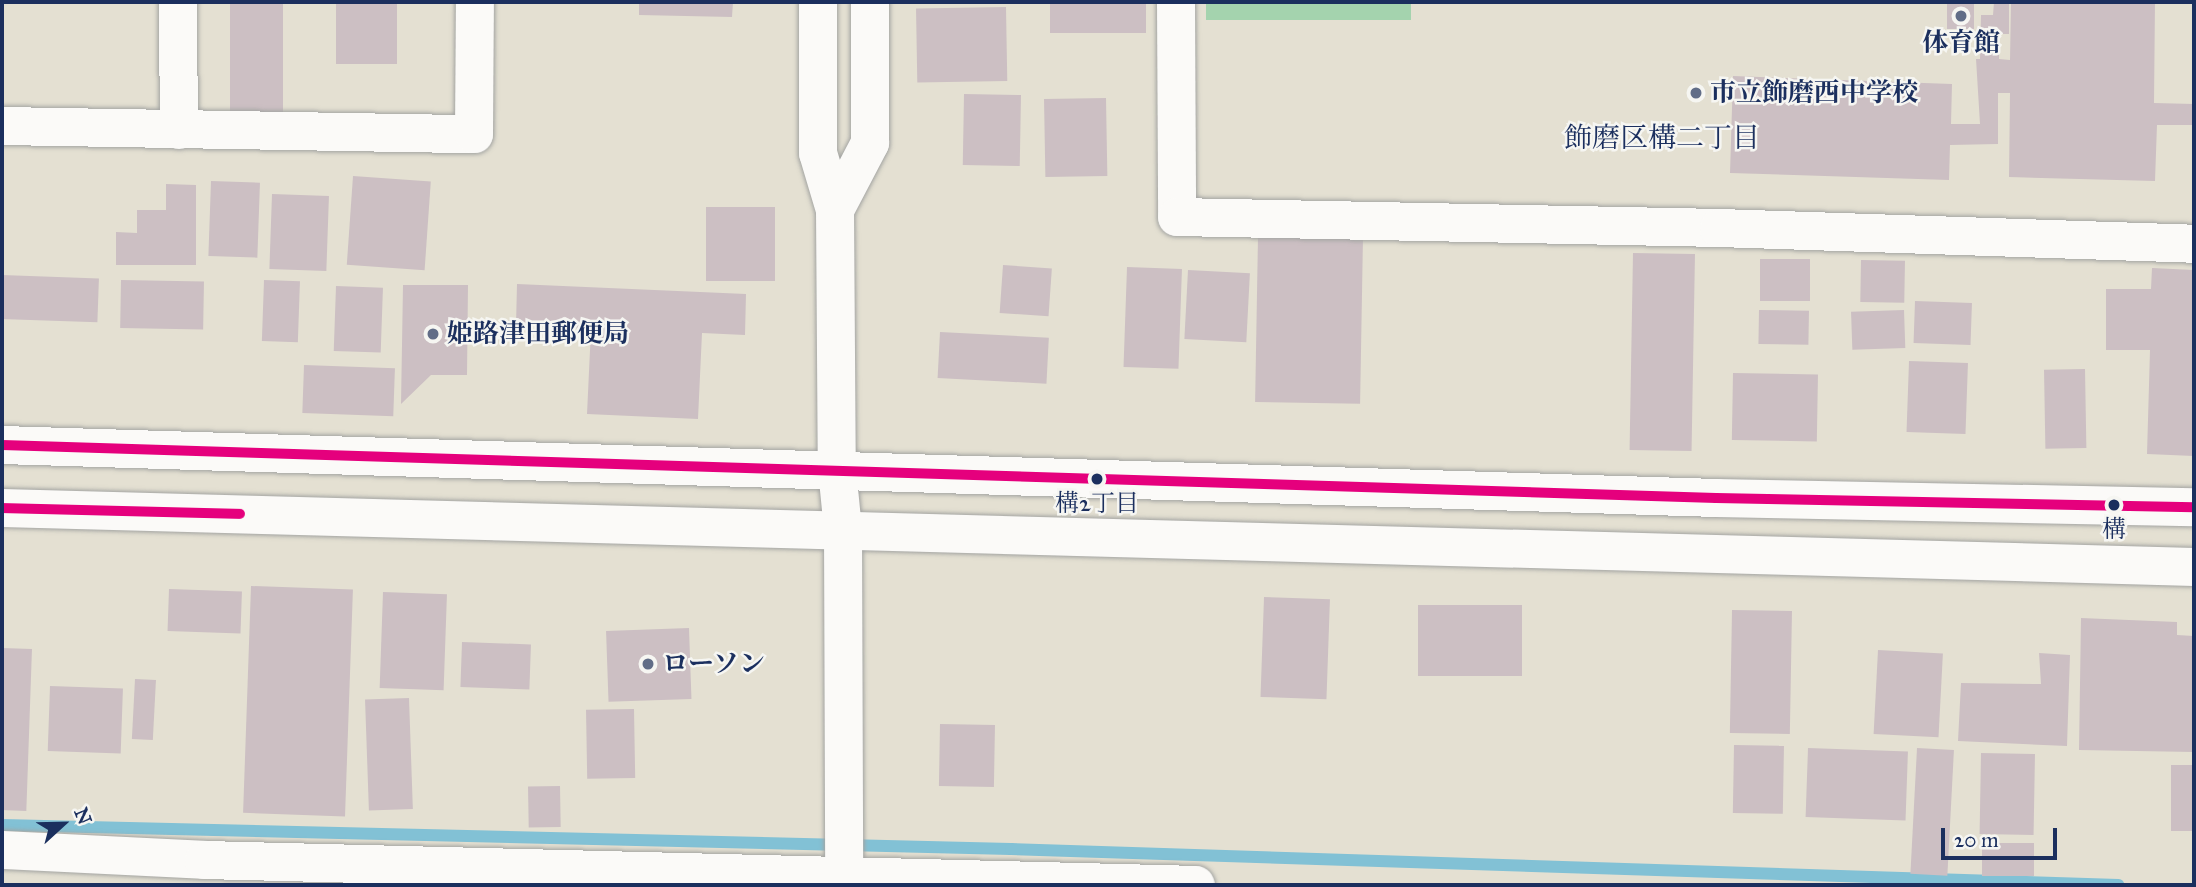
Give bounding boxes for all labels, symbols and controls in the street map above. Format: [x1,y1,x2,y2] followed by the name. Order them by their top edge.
[1953,8,1969,24] marker: 体育館
[1922,27,2000,59] place label: 体育館
[1710,77,1918,109] place label: 市立飾磨西中学校
[1688,85,1704,101] marker: 市立飾磨西中学校
[1564,121,1760,155] district label: 飾磨区構二丁目
[447,318,629,350] place label: 姫路津田郵便局
[425,326,441,342] marker: 姫路津田郵便局
[1090,472,1104,486] marker: 構2丁目
[1055,490,1139,518] place label: 構2丁目
[2107,498,2121,512] marker: 構
[2102,516,2126,544] place label: 構
[662,648,766,680] place label: ローソン
[640,656,656,672] marker: ローソン
[28,789,98,859] north arrow
[69,804,97,828] text: N
[1944,814,2060,858] scale bar
[1954,827,1999,853] text: 20 m

